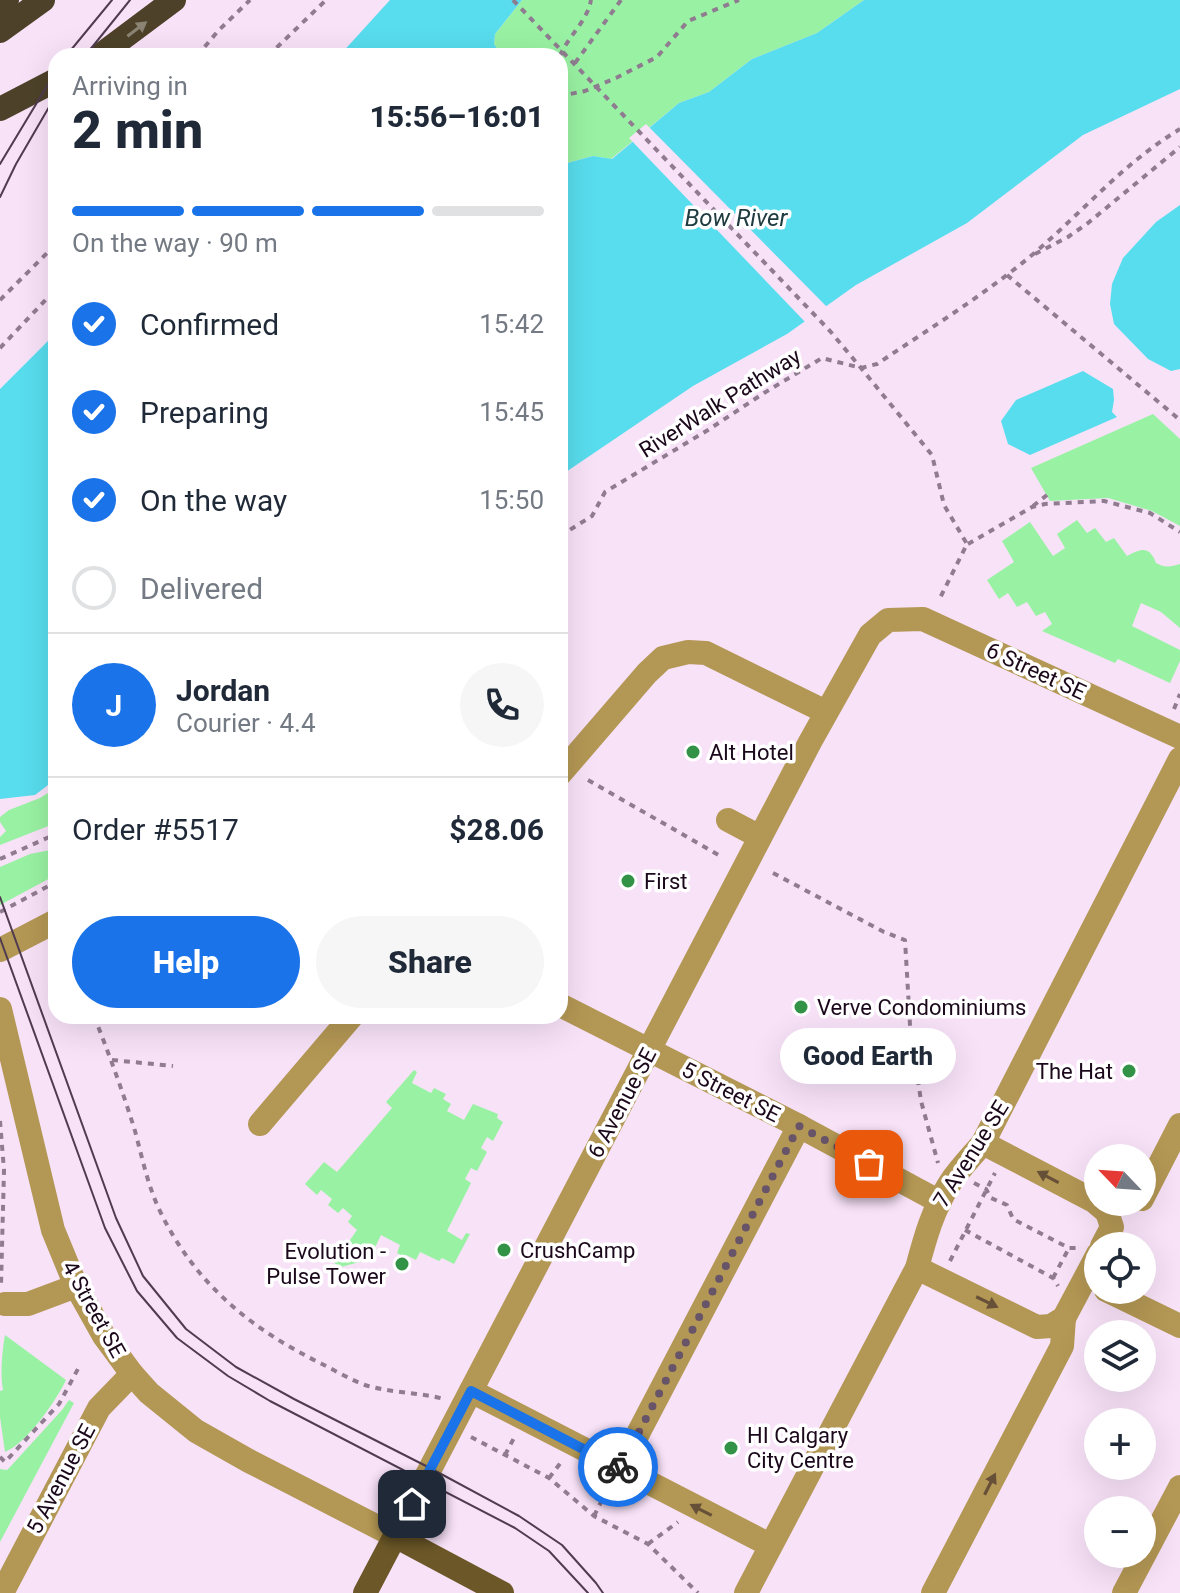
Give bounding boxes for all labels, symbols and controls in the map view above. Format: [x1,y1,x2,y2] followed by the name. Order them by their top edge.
[127,21,147,37] one-way arrow
[72,71,188,101] text: Arriving in
[369,99,544,134] text: 15:56–16:01
[72,100,203,161] text: 2 min
[685,204,788,232] water label: Bow River
[72,228,278,258] text: On the way · 90 m
[72,302,116,346] icon: check
[140,307,279,342] text: Confirmed
[479,309,544,339] text: 15:42
[635,343,806,463] street label: RiverWalk Pathway
[72,390,116,434] icon: check
[140,395,269,430] text: Preparing
[479,397,544,427] text: 15:45
[72,478,116,522] icon: check
[140,483,287,518] text: On the way
[479,485,544,515] text: 15:50
[140,571,263,606] text: Delivered
[982,637,1090,705] street label: 6 Street SE
[460,663,544,747] button: phone
[176,673,270,708] text: Jordan
[106,688,122,723] text: J
[176,708,316,738] text: Courier · 4.4
[709,740,794,765] place label: Alt Hotel
[684,743,702,761] marker: Alt Hotel
[72,812,239,847] text: Order #5517
[449,812,544,847] text: $28.06
[644,869,688,894] place label: First
[619,872,637,890] marker: First
[72,916,300,1008] button: Help
[316,916,544,1008] button: Share
[817,995,1026,1020] place label: Verve Condominiums
[792,998,810,1016] marker: Verve Condominiums
[781,1028,957,1084] callout: Good Earth
[803,1041,933,1071] text: Good Earth
[583,1044,661,1162] street label: 6 Avenue SE
[678,1057,784,1127] street label: 5 Street SE
[1036,1059,1113,1084] place label: The Hat
[1120,1062,1138,1080] marker: The Hat
[928,1096,1014,1212] street label: 7 Avenue SE
[835,1130,903,1198] pin
[847,1142,891,1186] icon: bag
[1084,1144,1156,1216] north arrow
[1084,1144,1156,1568] map controls
[1036,1170,1059,1184] one-way arrow
[1084,1232,1156,1304] button: locate
[520,1238,635,1263] place label: CrushCamp
[266,1239,387,1289] place label: Evolution - Pulse Tower
[495,1241,513,1259] marker: CrushCamp
[393,1255,411,1273] marker: Evolution - Pulse Tower
[57,1256,131,1362] street label: 4 Street SE
[975,1296,998,1309] one-way arrow
[1084,1320,1156,1392] button: layers
[1084,1408,1156,1480] button: +
[22,1420,100,1538] street label: 5 Avenue SE
[747,1423,854,1473] place label: HI Calgary City Centre
[578,1427,658,1507] courier
[722,1439,740,1457] marker: HI Calgary City Centre
[596,1445,640,1489] icon: bike
[378,1470,446,1538] pin
[983,1473,997,1496] one-way arrow
[390,1482,434,1526] icon: home
[1084,1496,1156,1568] button: −
[689,1503,712,1516] one-way arrow

